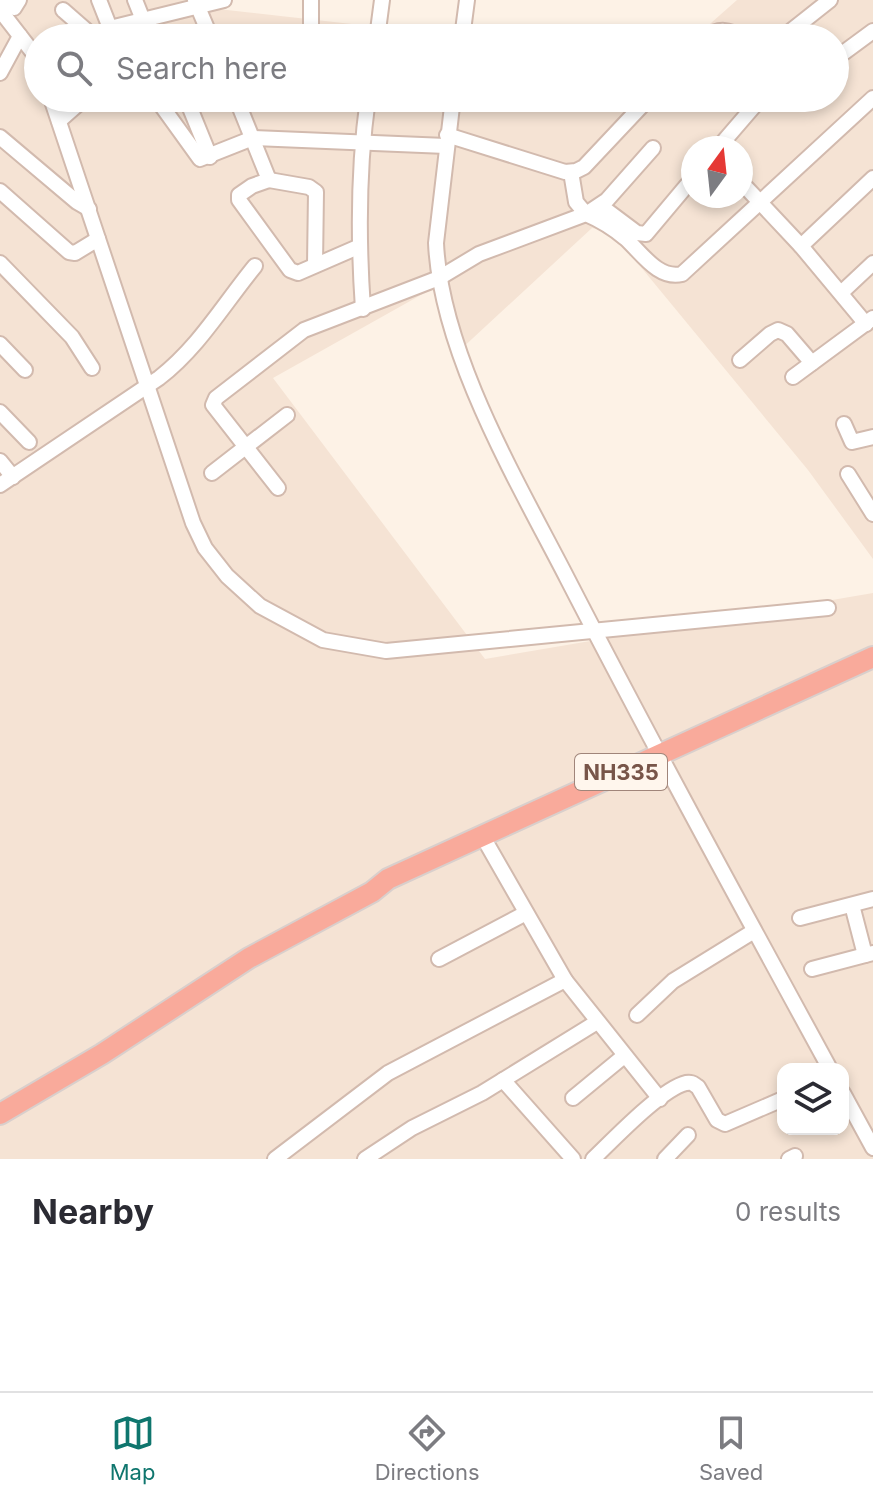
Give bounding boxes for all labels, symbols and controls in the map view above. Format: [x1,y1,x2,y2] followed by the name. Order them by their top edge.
[24,24,849,112] search box
[52,46,96,90] icon: search
[116,50,288,86] text: Search here
[681,136,753,208] north arrow
[575,754,667,790] road number: NH335
[777,1063,849,1135] map controls
[777,1063,849,1135] button: layers
[32,1191,154,1232] text: Nearby
[735,1196,841,1227] text: 0 results
[110,1411,155,1485] tab: Map
[375,1411,480,1485] tab: Directions
[699,1411,763,1485] tab: Saved

